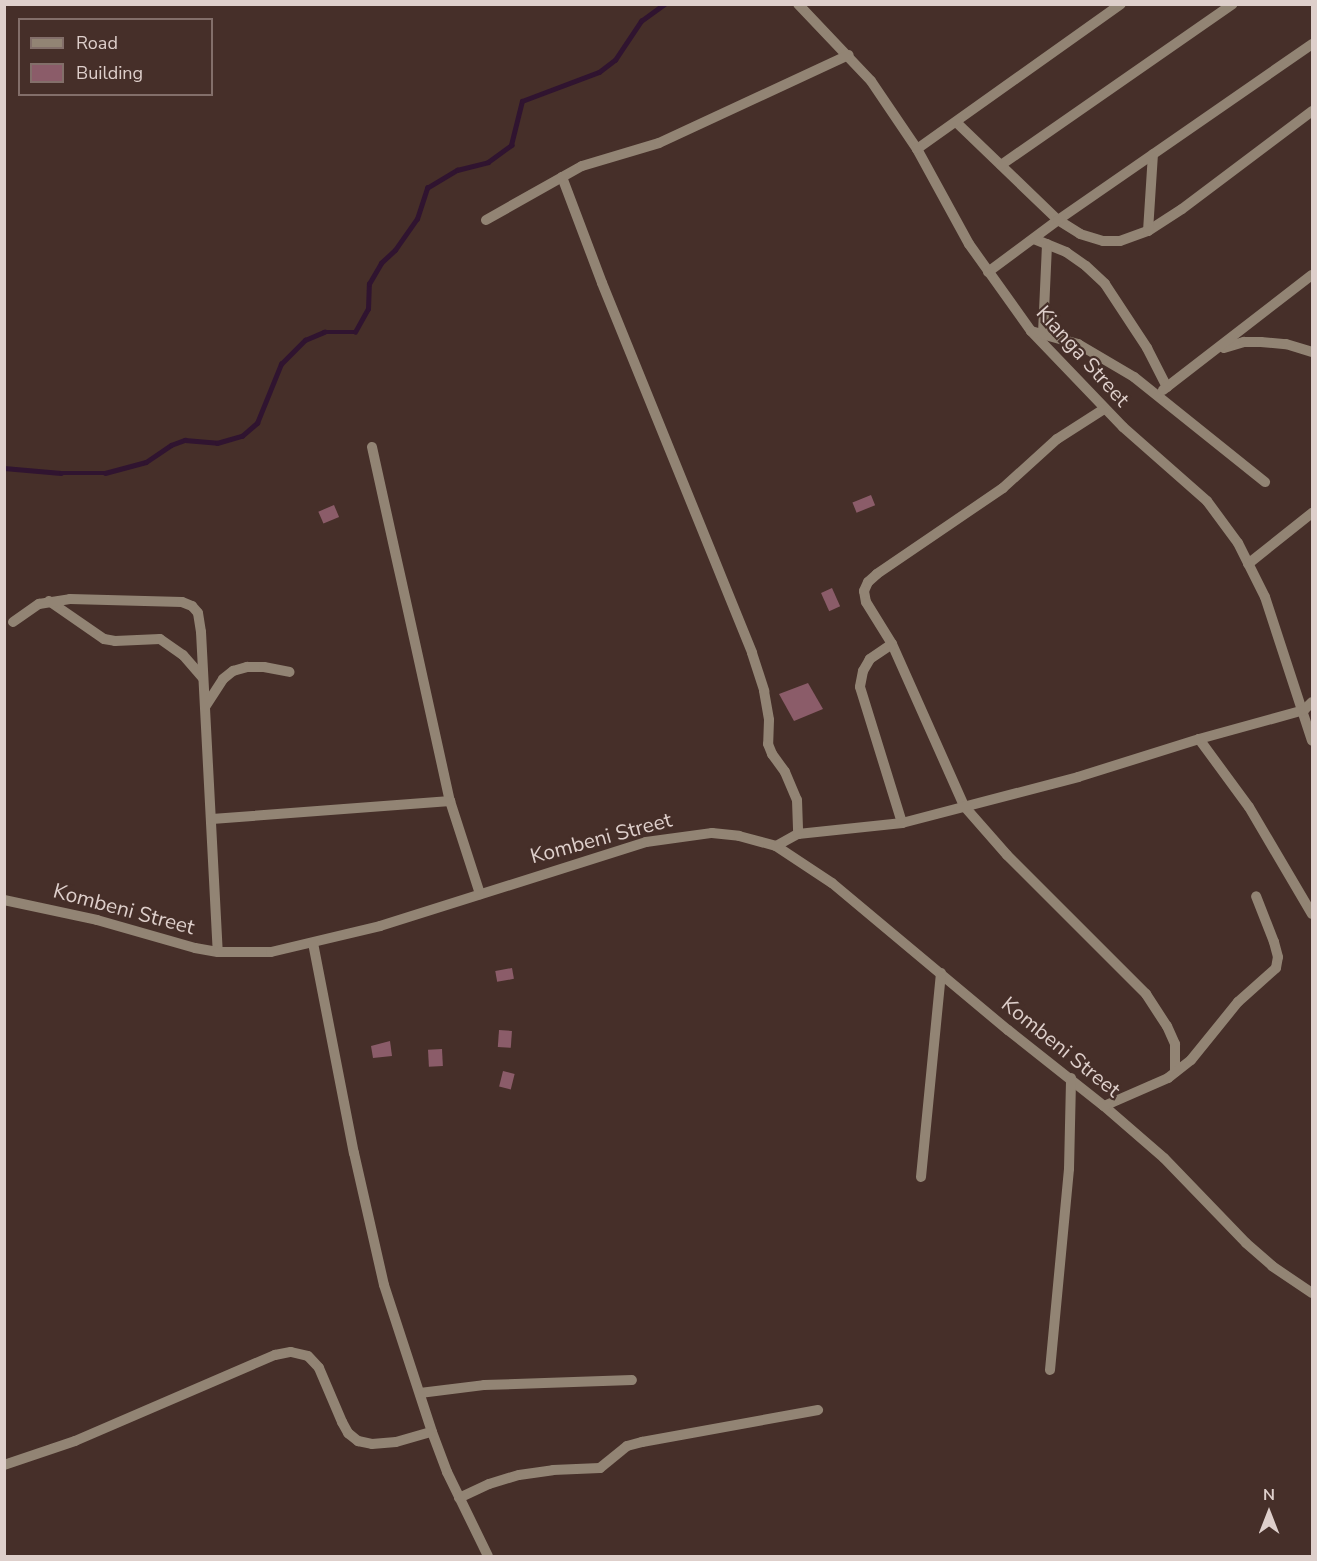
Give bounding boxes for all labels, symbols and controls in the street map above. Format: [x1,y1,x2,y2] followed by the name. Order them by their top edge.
[18,18,213,96] legend
[76,31,118,55] text: Road
[76,61,143,85] text: Building
[1031,300,1135,412] street label: Kianga Street
[527,807,675,869] street label: Kombeni Street
[50,878,198,940] street label: Kombeni Street
[997,991,1125,1103] street label: Kombeni Street
[1239,1483,1299,1543] north arrow
[1263,1484,1275,1506] text: N

